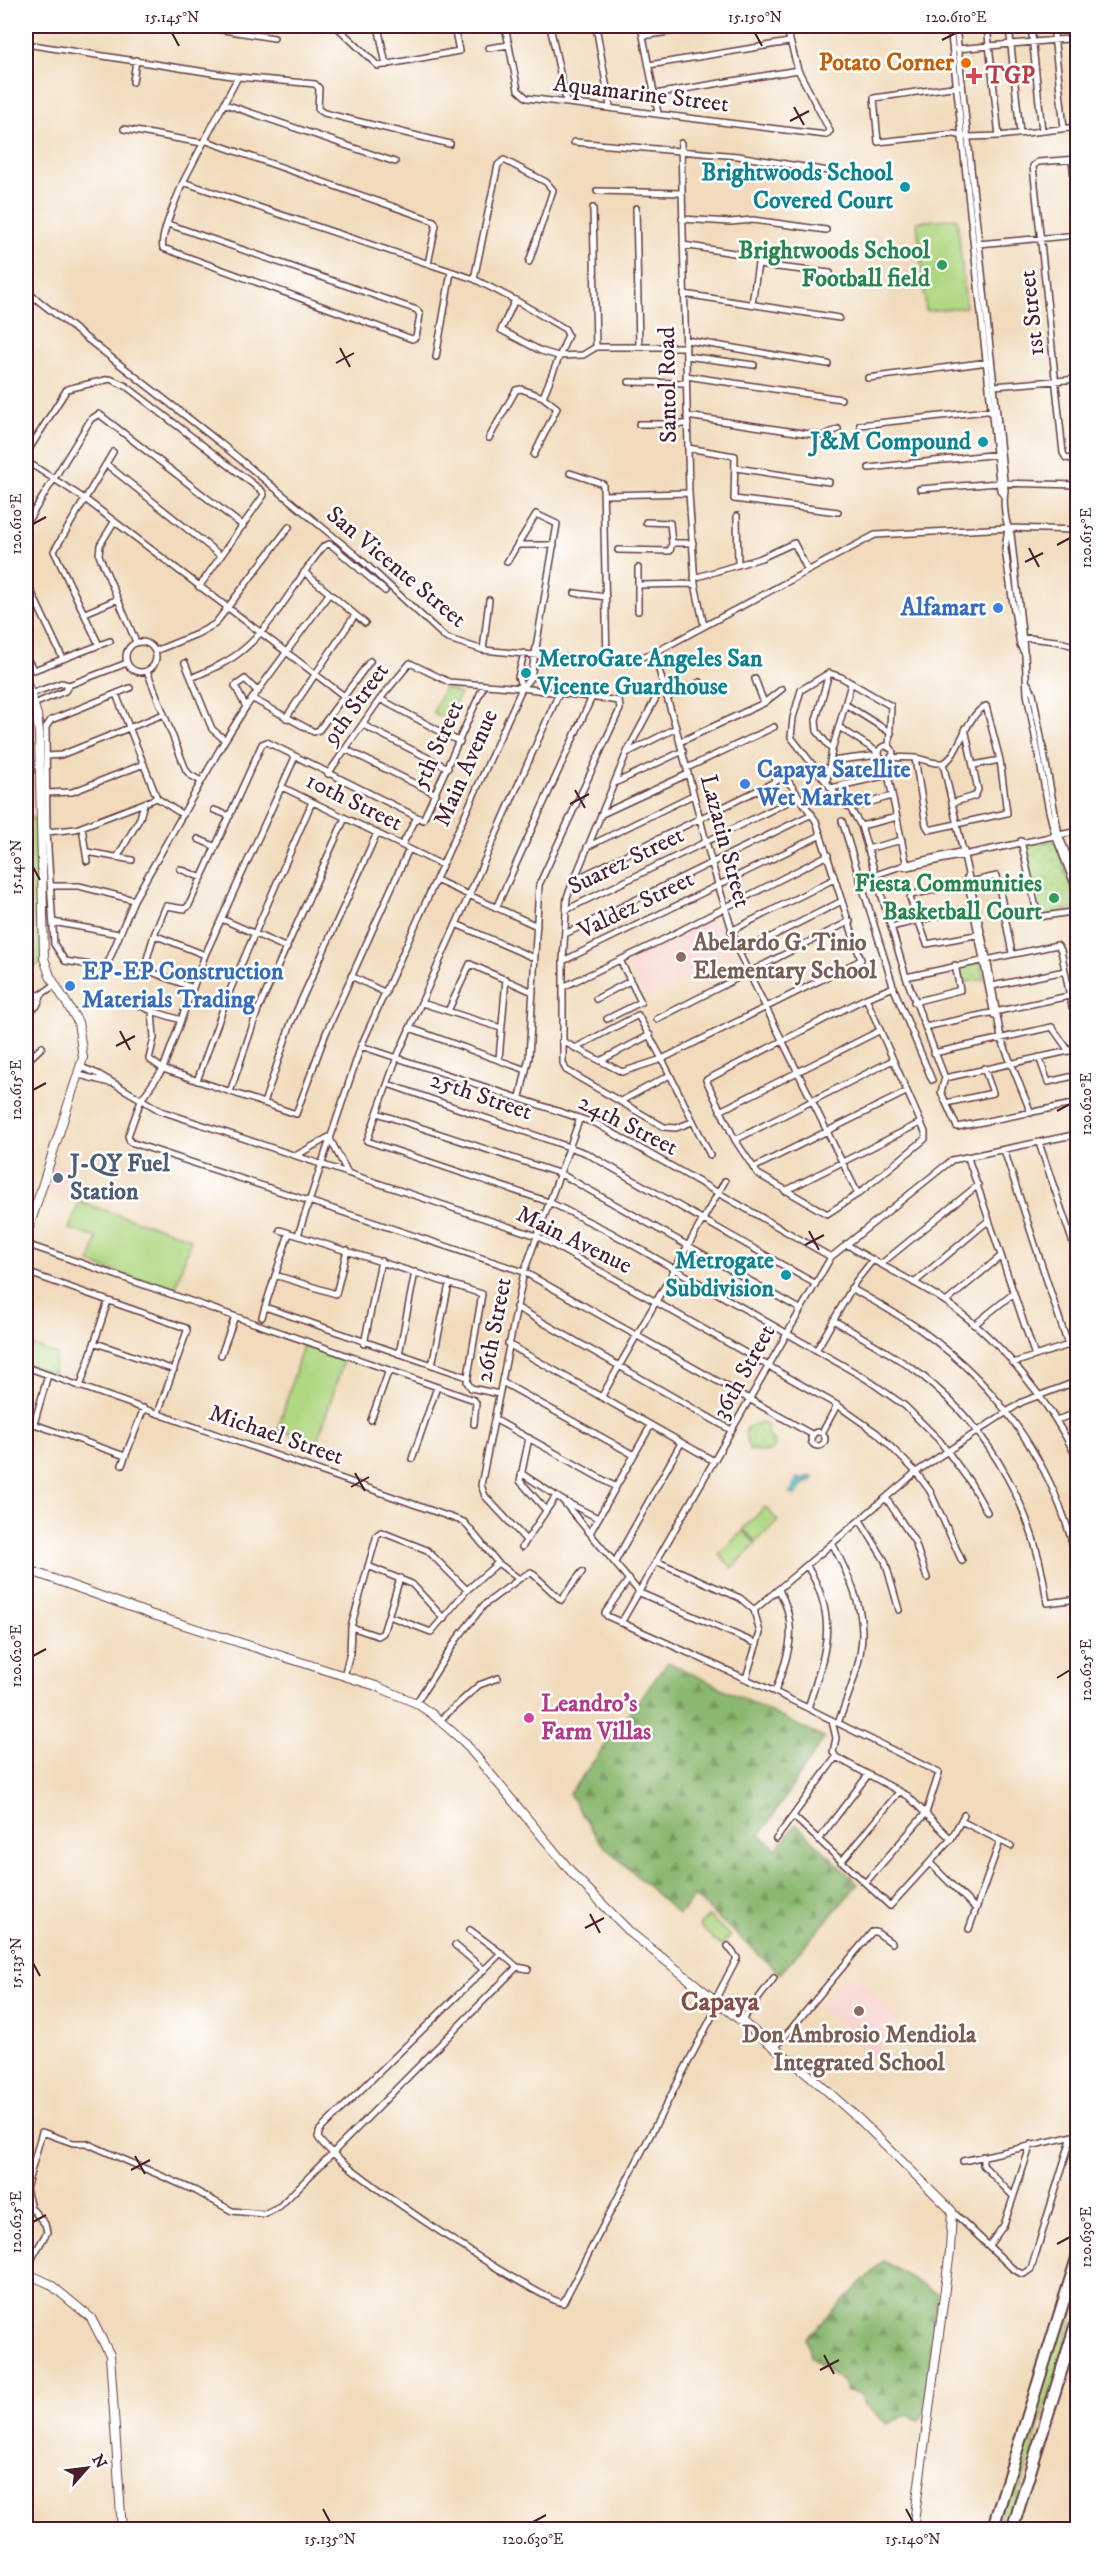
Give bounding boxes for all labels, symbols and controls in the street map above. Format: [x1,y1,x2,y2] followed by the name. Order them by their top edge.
[145,8,199,27] text: 15.145°N
[728,8,782,27] text: 15.150°N
[925,8,987,27] text: 120.610°E
[819,48,955,78] place label: Potato Corner
[959,56,973,70] marker: Potato Corner
[985,61,1035,91] place label: TGP
[552,68,731,120] street label: Aquamarine Street
[967,69,981,83] marker: TGP
[701,158,894,216] place label: Brightwoods School Covered Court
[898,180,912,194] marker: Brightwoods School Covered Court
[738,236,931,294] place label: Brightwoods School Football field
[935,258,949,272] marker: Brightwoods School Football field
[1013,268,1051,358] street label: 1st Street
[652,326,684,444] street label: Santol Road
[807,427,972,457] place label: J&M Compound
[976,435,990,449] marker: J&M Compound
[7,493,26,555] text: 120.610°E
[320,500,472,635] street label: San Vicente Street
[1077,507,1096,568] text: 120.615°E
[900,593,986,623] place label: Alfamart
[991,601,1005,615] marker: Alfamart
[537,644,763,702] place label: MetroGate Angeles San Vicente Guardhouse
[316,657,396,752] street label: 9th Street
[519,666,533,680] marker: MetroGate Angeles San Vicente Guardhouse
[405,696,471,794] street label: 5th Street
[427,705,505,831] street label: Main Avenue
[756,755,911,813] place label: Capaya Satellite Wet Market
[301,766,408,838] street label: 10th Street
[693,771,757,911] street label: Lazatin Street
[738,777,752,791] marker: Capaya Satellite Wet Market
[563,820,689,902] street label: Suarez Street
[7,839,26,895] text: 15.140°N
[572,864,699,946] street label: Valdez Street
[854,869,1042,927] place label: Fiesta Communities Basketball Court
[1047,891,1061,905] marker: Fiesta Communities Basketball Court
[692,928,877,986] place label: Abelardo G. Tinio Elementary School
[674,950,688,964] marker: Abelardo G. Tinio Elementary School
[82,957,284,1015] place label: EP-EP Construction Materials Trading
[63,979,77,993] marker: EP-EP Construction Materials Trading
[7,1059,26,1120] text: 120.615°E
[426,1065,536,1128] street label: 25th Street
[1077,1072,1096,1136] text: 120.620°E
[573,1087,683,1163] street label: 24th Street
[67,1149,170,1207] place label: J-QY Fuel Station
[51,1171,65,1185] marker: J-QY Fuel Station
[511,1199,637,1281] street label: Main Avenue
[665,1246,774,1304] place label: Metrogate Subdivision
[779,1268,793,1282] marker: Metrogate Subdivision
[469,1275,519,1385] street label: 26th Street
[706,1319,782,1425] street label: 36th Street
[205,1398,348,1472] street label: Michael Street
[7,1624,26,1688] text: 120.620°E
[1077,1638,1096,1701] text: 120.625°E
[541,1689,651,1747] place label: Leandro's Farm Villas
[522,1711,536,1725] marker: Leandro's Farm Villas
[7,1937,26,1989] text: 15.135°N
[681,1985,760,2019] district label: Capaya
[852,2004,866,2018] marker: Don Ambrosio Mendiola Integrated School
[742,2020,977,2078] place label: Don Ambrosio Mendiola Integrated School
[7,2190,26,2253] text: 120.625°E
[1077,2206,1096,2268] text: 120.630°E
[57,2438,117,2498] north arrow
[87,2451,111,2472] text: N
[304,2530,356,2549] text: 15.135°N
[502,2530,564,2549] text: 120.630°E
[885,2530,941,2549] text: 15.140°N

